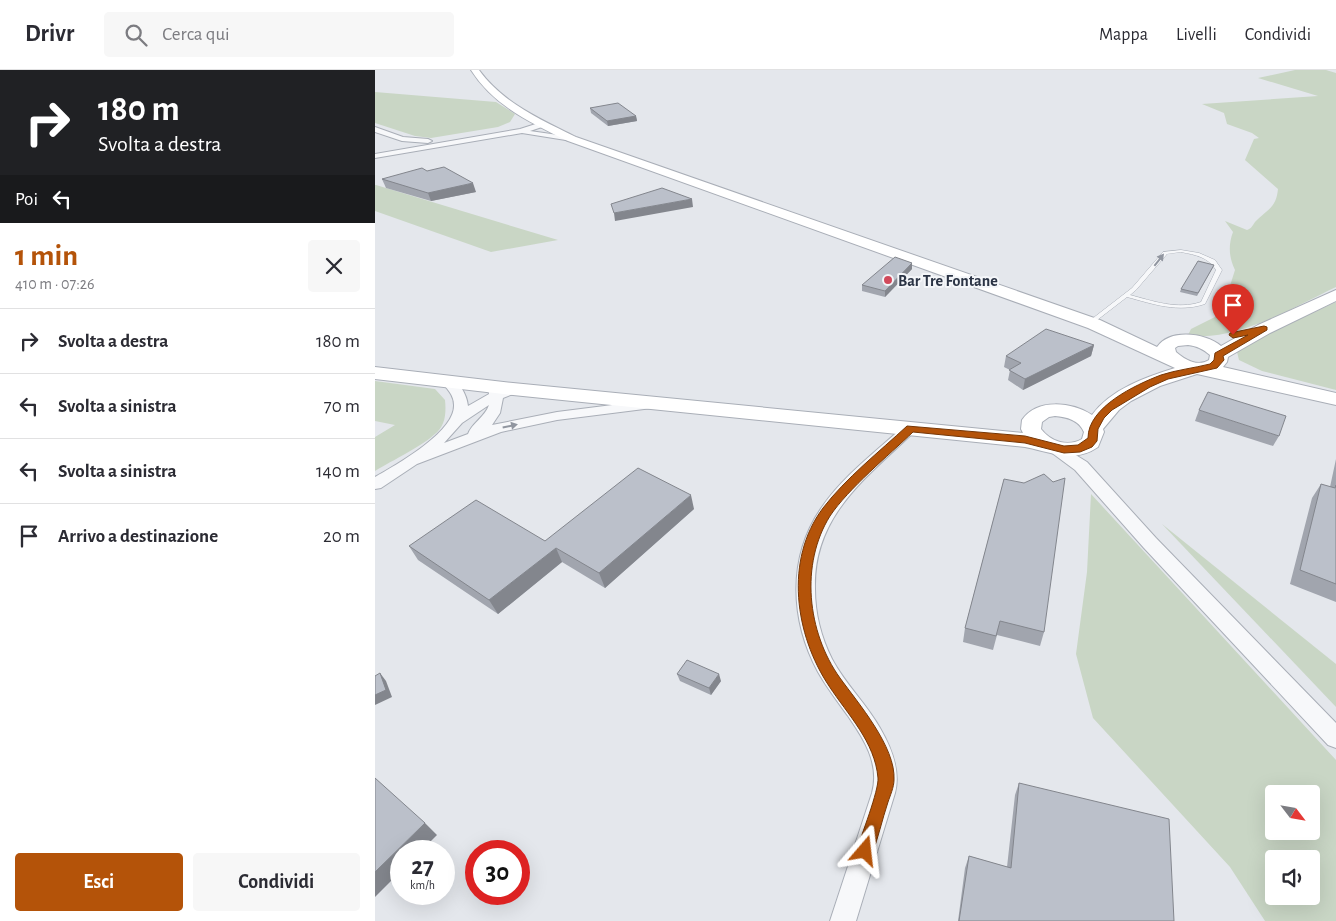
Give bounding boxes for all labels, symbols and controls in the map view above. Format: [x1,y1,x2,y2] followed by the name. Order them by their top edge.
[104,12,454,57] search box
[122,21,150,49] icon: search
[25,22,74,46] text: Drivr
[162,25,230,44] text: Cerca qui
[1099,26,1148,44] text: Mappa
[1176,26,1217,44] text: Livelli
[1245,26,1311,44] text: Condividi
[15,90,80,155] icon: right
[98,92,180,127] text: 180 m
[98,133,222,155] text: Svolta a destra
[48,185,76,213] icon: left
[15,190,38,209] text: Poi
[308,240,360,292] button: close
[15,241,78,271] text: 1 min
[1154,254,1165,267] one-way arrow
[898,273,998,289] place label: Bar Tre Fontane
[882,274,894,286] marker: Bar Tre Fontane
[15,276,95,292] text: 410 m · 07:26
[1212,284,1254,335] pin
[1219,291,1247,319] icon: arrive
[15,327,43,355] icon: right
[58,332,168,351] text: Svolta a destra
[316,332,360,351] text: 180 m
[15,392,43,420] icon: left
[58,397,177,416] text: Svolta a sinistra
[324,397,360,416] text: 70 m
[502,422,518,430] one-way arrow
[15,457,43,485] icon: left
[58,462,177,481] text: Svolta a sinistra
[316,462,360,481] text: 140 m
[15,522,43,550] icon: arrive
[58,527,218,546] text: Arrivo a destinazione
[323,527,360,546] text: 20 m
[1265,785,1320,840] north arrow
[1265,785,1320,905] map controls
[838,824,890,876] position arrow
[465,840,530,905] speed limit sign: 30
[1265,850,1320,905] button: sound
[15,853,183,911] button: Esci
[193,853,360,911] button: Condividi
[411,854,434,879] text: 27
[410,879,435,891] text: km/h

